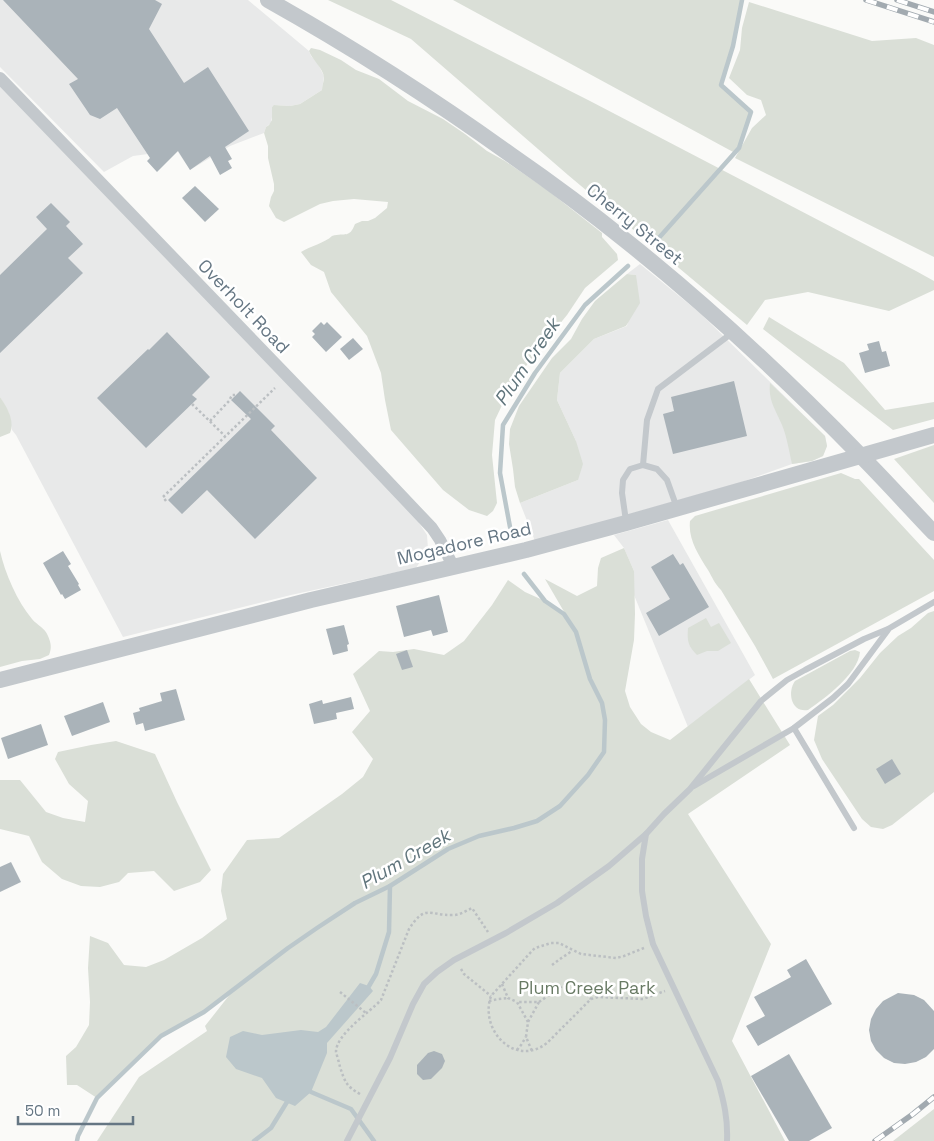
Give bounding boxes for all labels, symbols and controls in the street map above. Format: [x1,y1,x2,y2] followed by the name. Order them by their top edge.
[582,178,688,270] street label: Cherry Street
[193,254,295,358] street label: Overholt Road
[488,311,567,411] water label: Plum Creek
[395,516,533,570] street label: Mogadore Road
[355,822,457,895] water label: Plum Creek
[518,976,656,999] park label: Plum Creek Park
[18,1094,132,1126] scale bar
[25,1101,60,1120] text: 50 m

